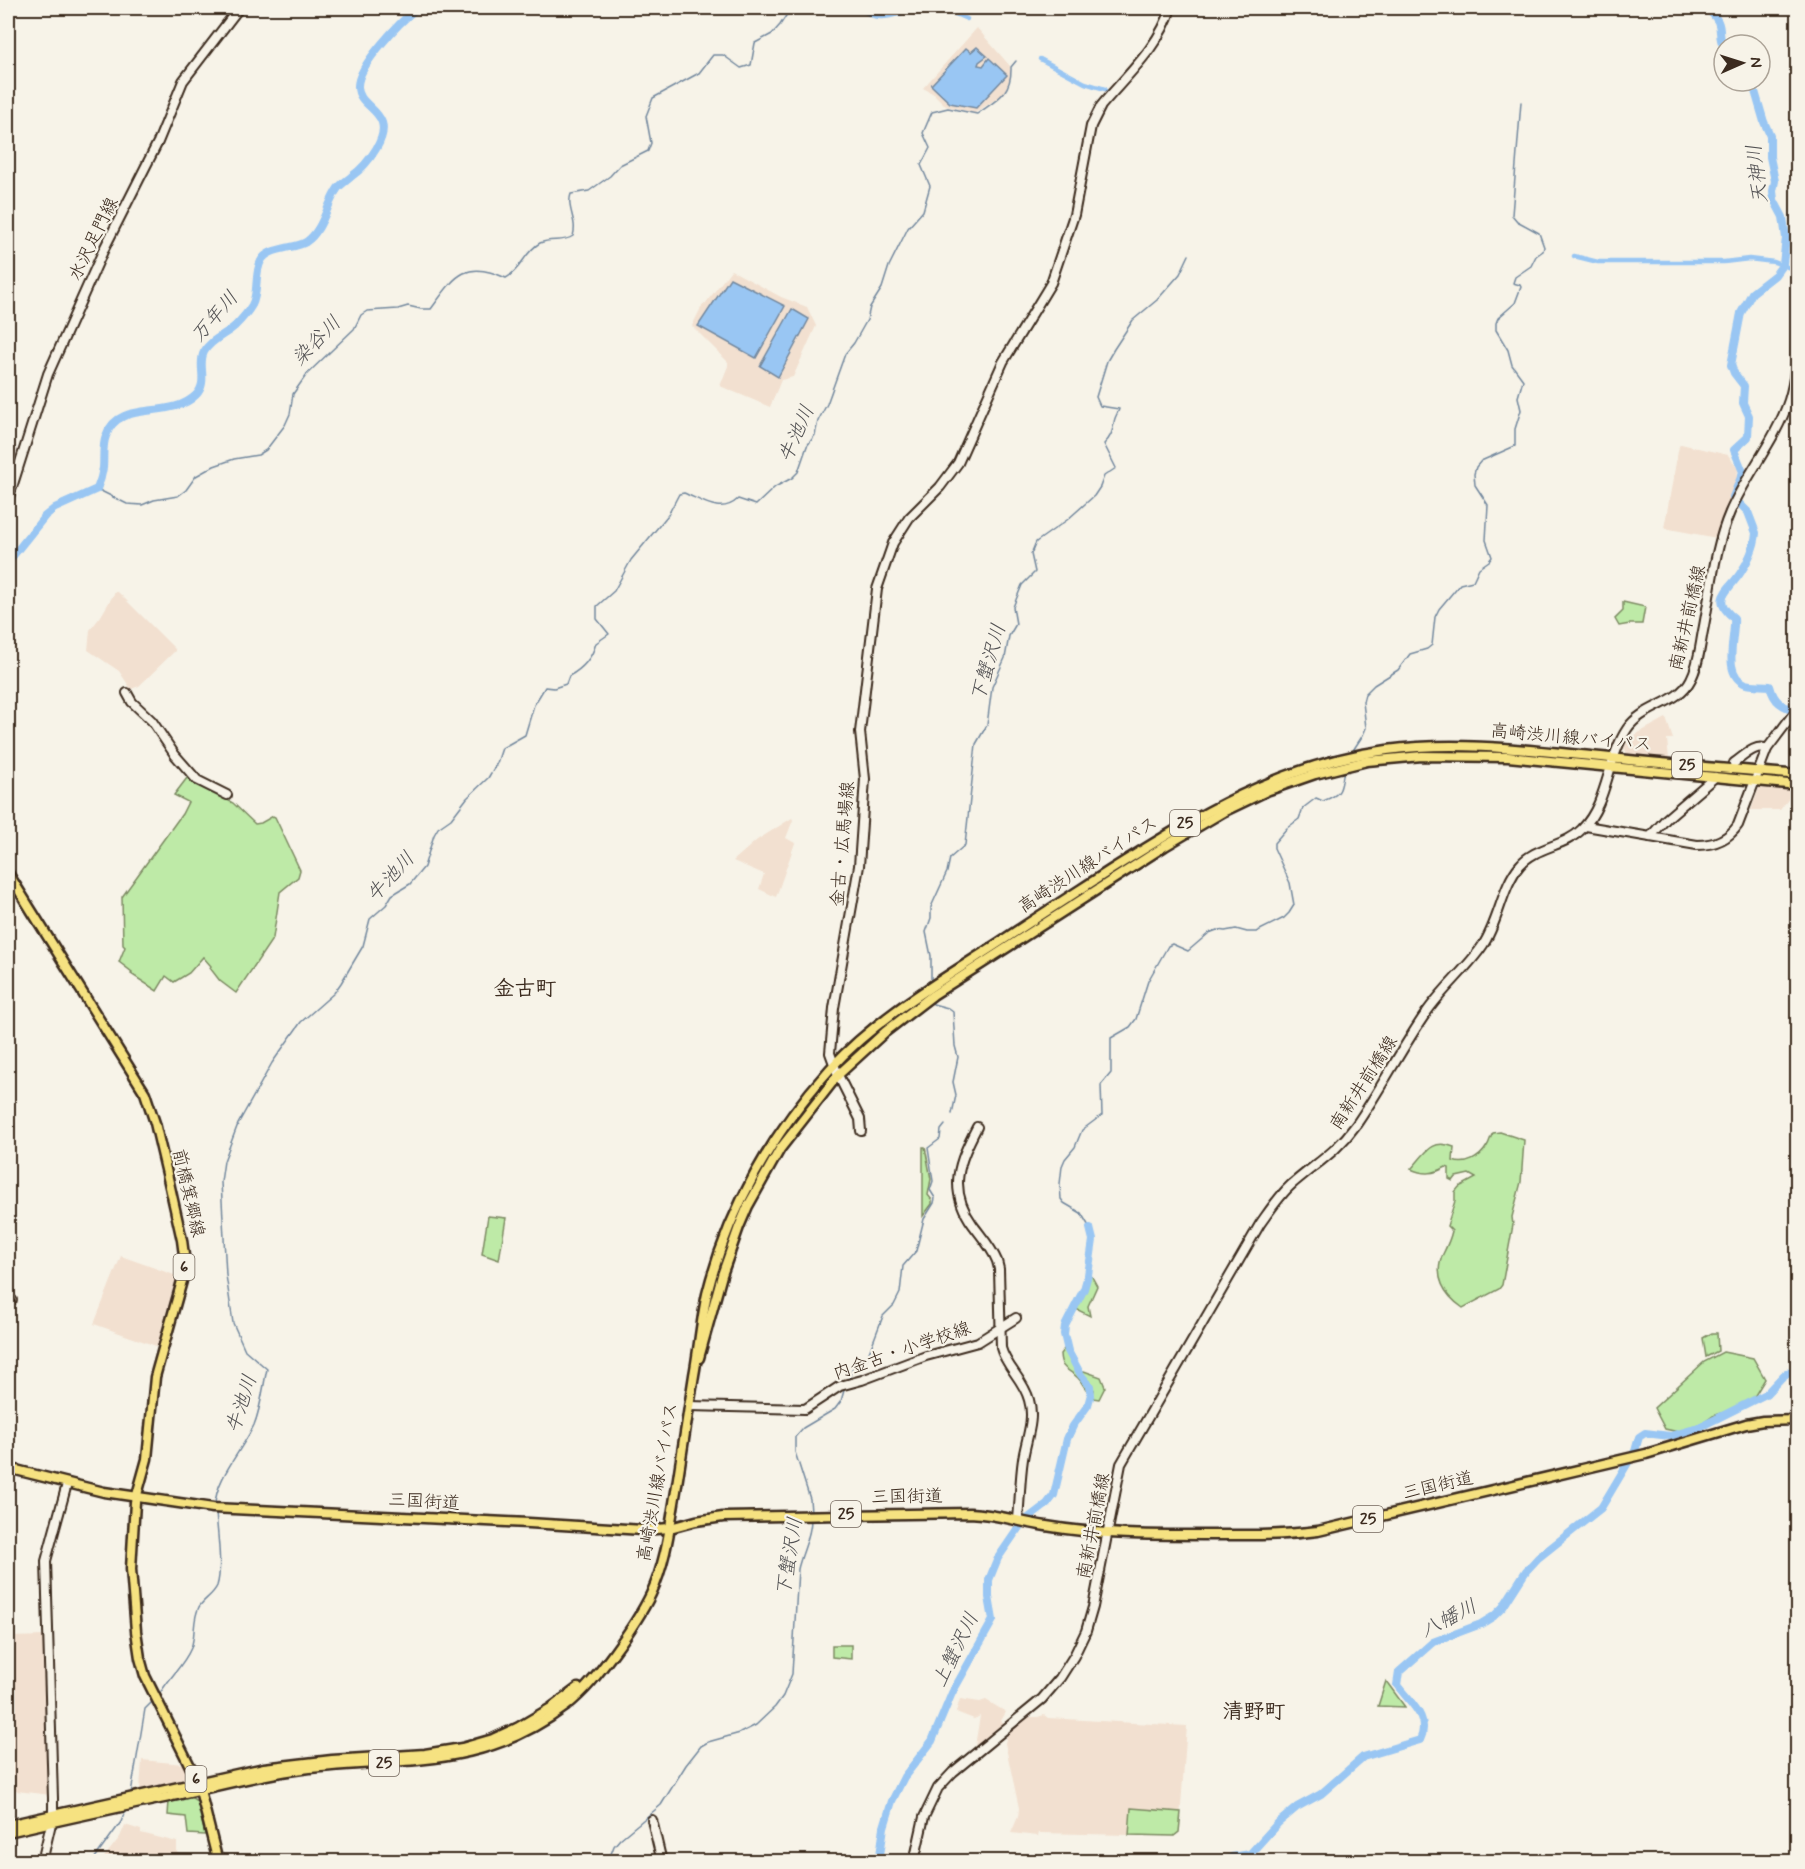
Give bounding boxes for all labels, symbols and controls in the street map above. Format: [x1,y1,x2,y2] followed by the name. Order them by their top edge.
[1712,33,1772,93] north arrow
[1745,56,1766,68] text: N
[1741,143,1775,205] water label: 天神川
[63,193,125,285] street label: 水沢足門線
[185,286,245,348] water label: 万年川
[286,310,348,372] water label: 染谷川
[772,401,822,467] water label: 牛池川
[1664,563,1712,673] street label: 南新井前橋線
[965,621,1013,705] water label: 下蟹沢川
[1489,719,1653,757] street label: 高崎渋川線バイパス
[1672,752,1702,778] road number: 25
[826,780,860,908] street label: 金古・広馬場線
[1170,810,1200,836] road number: 25
[1014,811,1162,919] street label: 高崎渋川線バイパス
[361,846,421,908] water label: 牛池川
[494,975,557,1003] district label: 金古町
[1325,1031,1403,1135] street label: 南新井前橋線
[166,1146,210,1240] street label: 前橋箕郷線
[174,1254,195,1280] road number: 6
[830,1316,974,1386] street label: 内金古・小学校線
[220,1371,264,1437] water label: 牛池川
[632,1400,684,1564] street label: 高崎渋川線バイパス
[1400,1466,1476,1506] street label: 三国街道
[1072,1471,1116,1581] street label: 南新井前橋線
[871,1484,943,1510] street label: 三国街道
[387,1488,461,1516] street label: 三国街道
[831,1501,861,1527] road number: 25
[1353,1506,1383,1532] road number: 25
[770,1515,810,1599] water label: 下蟹沢川
[1416,1593,1482,1645] water label: 八幡川
[926,1608,986,1692] water label: 上蟹沢川
[1223,1698,1286,1726] district label: 清野町
[369,1750,399,1776] road number: 25
[186,1766,206,1792] road number: 6

